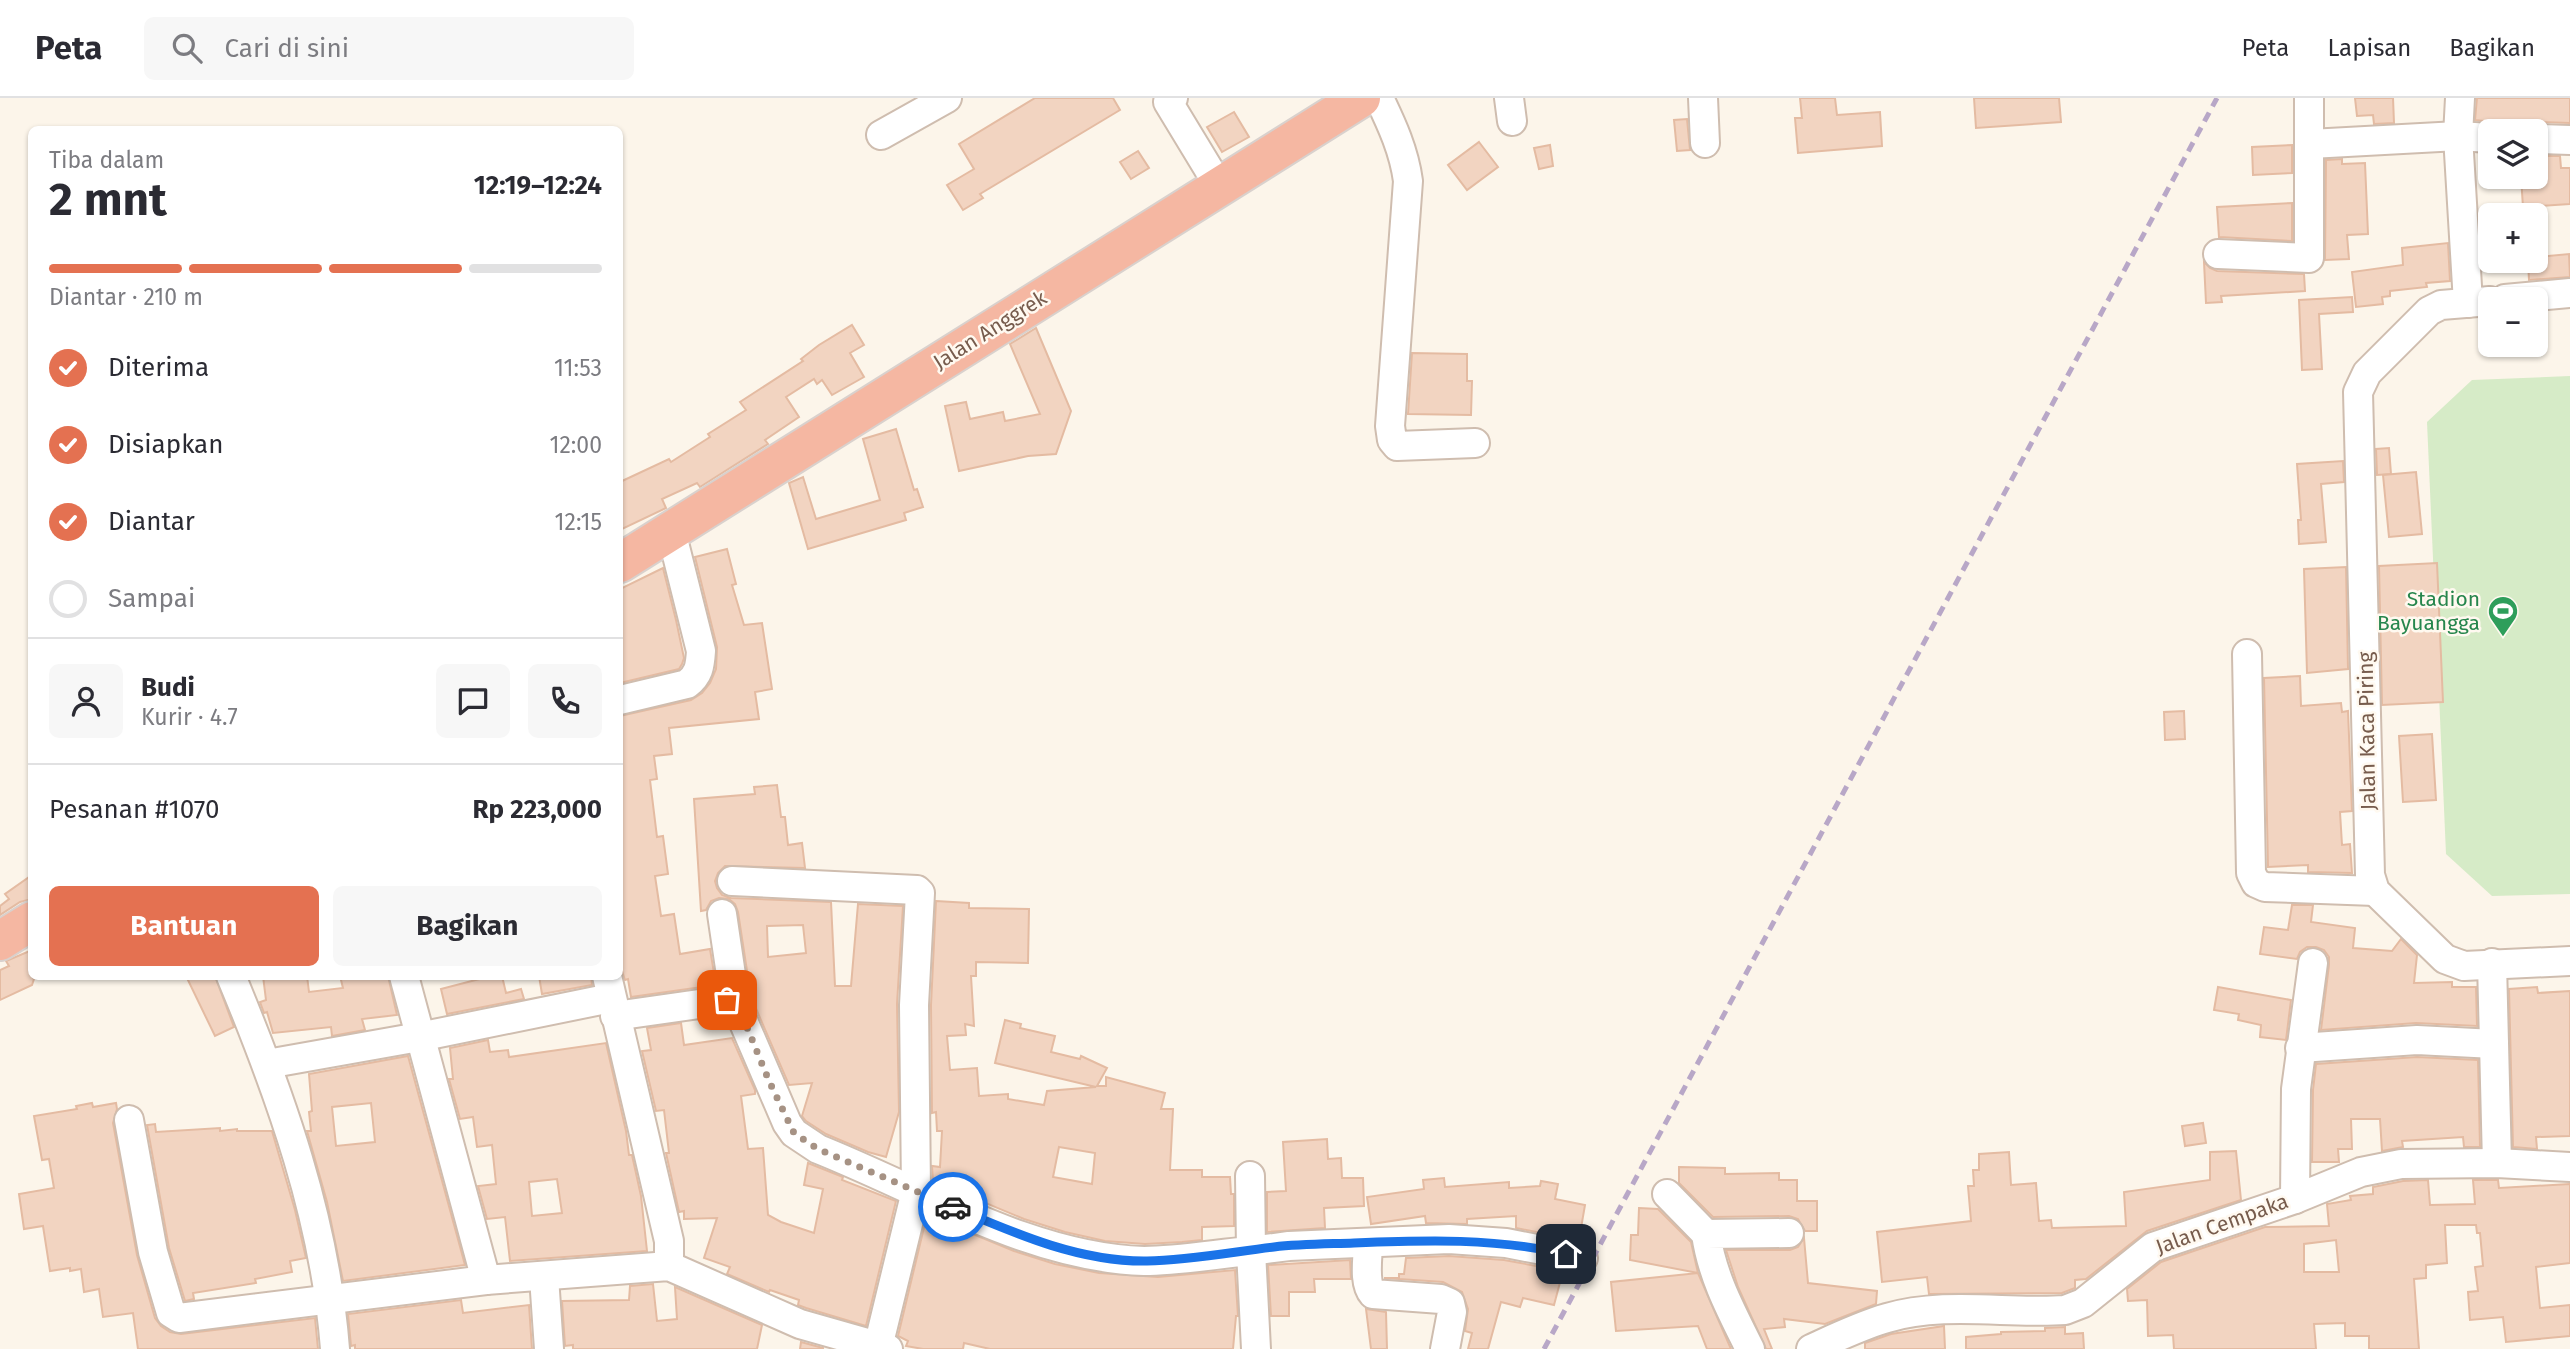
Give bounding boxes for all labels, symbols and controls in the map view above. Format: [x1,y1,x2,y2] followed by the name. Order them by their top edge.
[144,17,634,80] search box
[35,28,102,68] text: Peta
[168,29,206,67] icon: search
[224,33,349,64] text: Cari di sini
[2242,34,2289,62] text: Peta
[2327,34,2411,62] text: Lapisan
[2449,34,2535,62] text: Bagikan
[2478,119,2548,357] map controls
[2478,119,2548,189] button: layers
[49,146,164,174] text: Tiba dalam
[474,170,602,201] text: 12:19–12:24
[49,172,167,227] text: 2 mnt
[2478,203,2548,273] button: +
[49,283,203,311] text: Diantar · 210 m
[928,285,1052,375] street label: Jalan Anggrek
[2478,287,2548,357] button: −
[49,349,87,387] icon: check
[108,352,209,383] text: Diterima
[554,354,602,382] text: 11:53
[49,426,87,464] icon: check
[108,429,223,460] text: Disiapkan
[549,431,602,459] text: 12:00
[49,503,87,541] icon: check
[108,506,195,537] text: Diantar
[555,508,602,536] text: 12:15
[108,583,195,614] text: Sampai
[2377,586,2480,636] place label: Stadion Bayuangga
[2486,594,2520,638] sports icon: Stadion Bayuangga
[2353,651,2381,811] street label: Jalan Kaca Piring
[49,664,123,738] button: person
[436,664,510,738] button: chat
[528,664,602,738] button: phone
[141,672,195,703] text: Budi
[141,703,238,731] text: Kurir · 4.7
[49,794,219,825] text: Pesanan #1070
[472,794,602,825] text: Rp 223,000
[49,886,319,966] button: Bantuan
[333,886,602,966] button: Bagikan
[697,970,757,1030] pin
[708,981,746,1019] icon: bag
[918,1172,988,1242] courier
[934,1188,972,1226] icon: car
[2152,1188,2292,1260] street label: Jalan Cempaka
[1536,1224,1596,1284] pin
[1547,1235,1585,1273] icon: home

